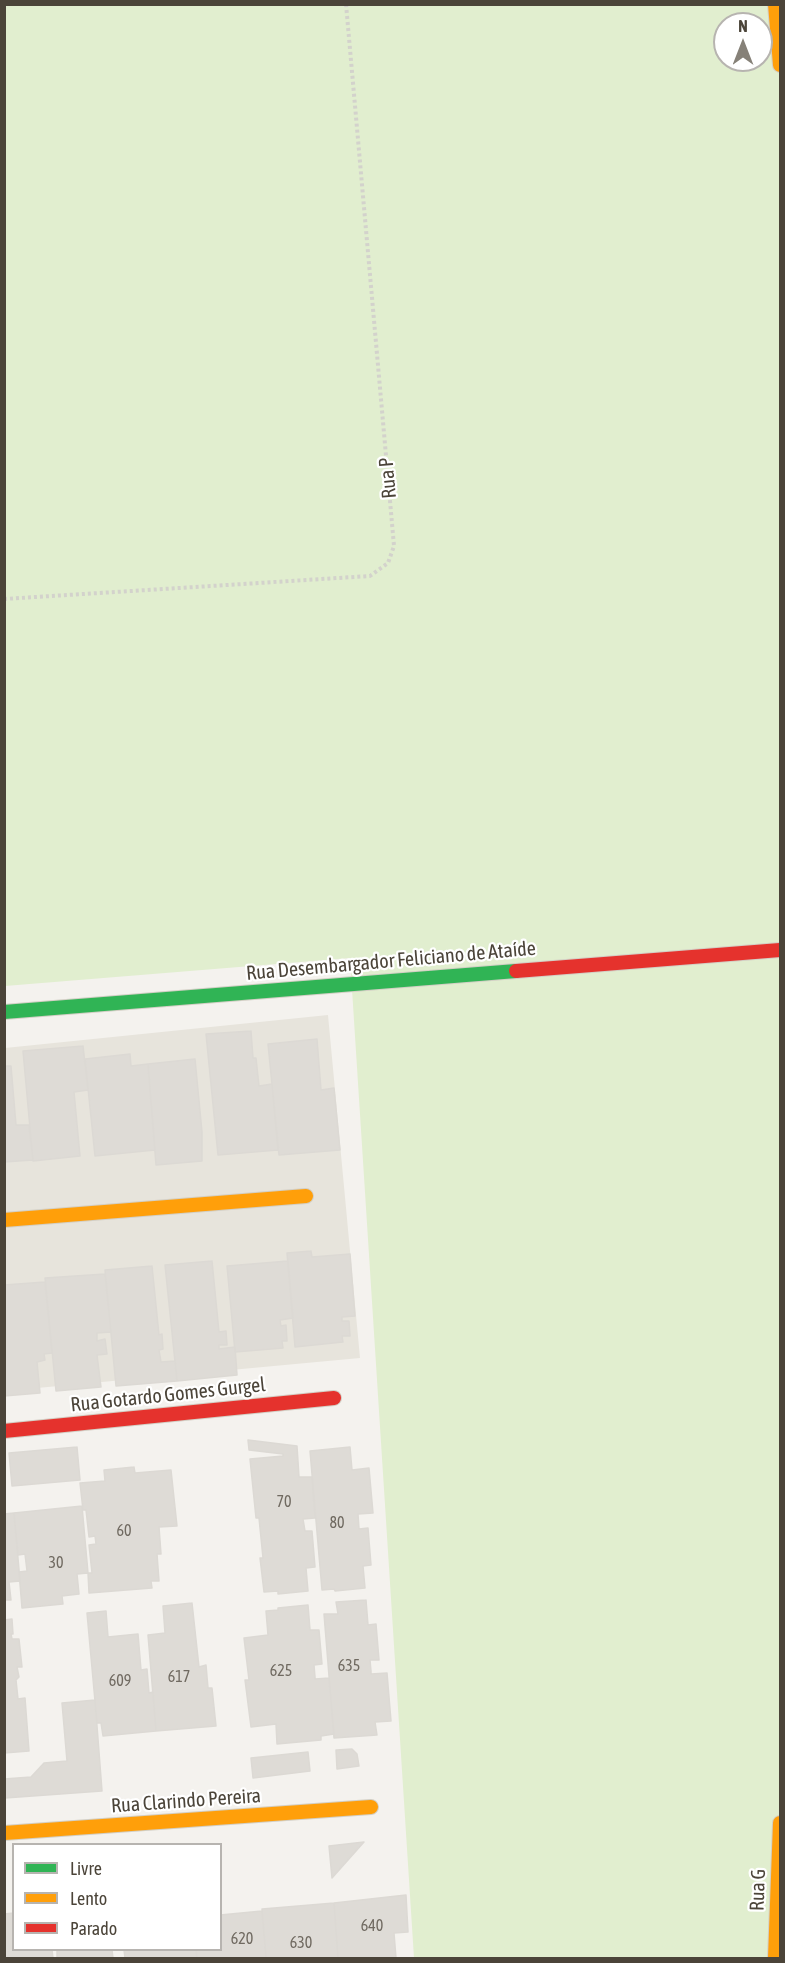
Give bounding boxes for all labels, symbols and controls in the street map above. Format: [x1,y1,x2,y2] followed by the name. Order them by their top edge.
[713,12,773,72] north arrow
[738,17,748,35] text: N
[374,456,402,500] street label: Rua P
[245,936,537,986] street label: Rua Desembargador Feliciano de Ataíde
[69,1373,267,1417] street label: Rua Gotardo Gomes Gurgel
[276,1492,292,1512] house number: 70
[329,1513,345,1533] house number: 80
[116,1521,132,1541] house number: 60
[48,1553,64,1573] house number: 30
[338,1656,360,1676] house number: 635
[270,1661,292,1681] house number: 625
[168,1667,190,1687] house number: 617
[109,1671,131,1691] house number: 609
[110,1784,262,1818] street label: Rua Clarindo Pereira
[12,1843,222,1951] legend
[70,1858,102,1879] text: Livre
[745,1868,771,1912] street label: Rua G
[70,1888,107,1909] text: Lento
[361,1916,383,1936] house number: 640
[70,1918,117,1939] text: Parado
[231,1929,253,1949] house number: 620
[290,1933,312,1953] house number: 630

